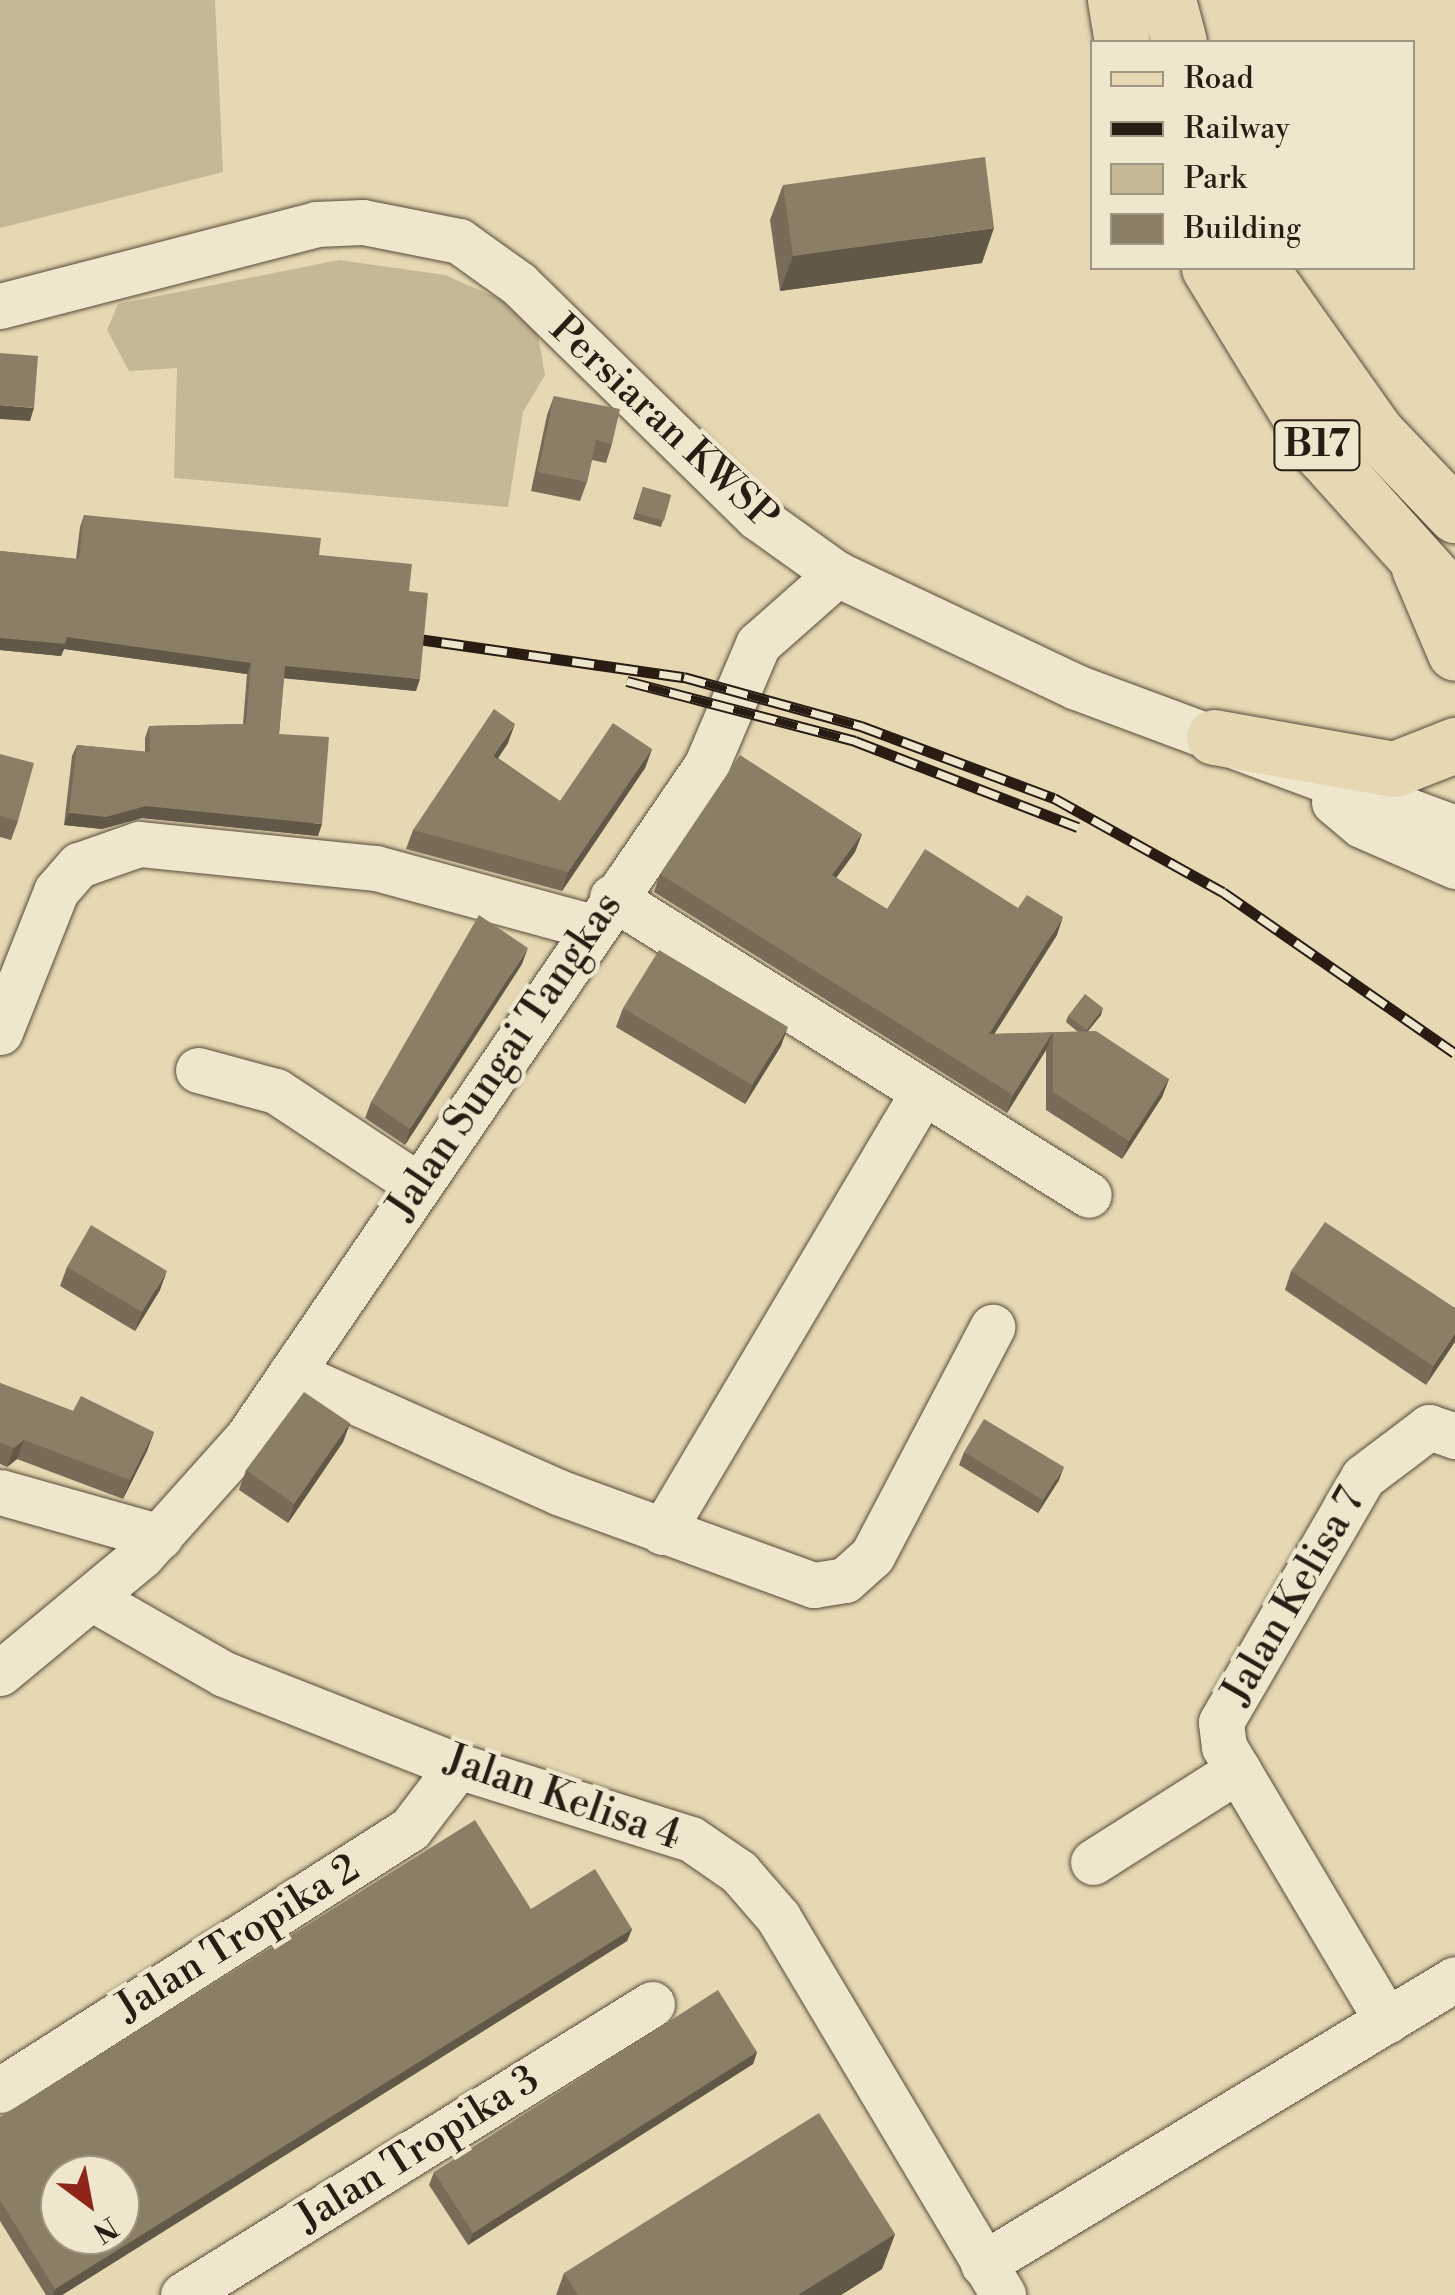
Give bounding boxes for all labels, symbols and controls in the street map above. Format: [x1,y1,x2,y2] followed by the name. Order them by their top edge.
[1090,40,1415,270] legend
[1184,60,1254,98] text: Road
[1184,110,1290,148] text: Railway
[1184,160,1246,198] text: Park
[1184,210,1301,248] text: Building
[540,305,788,541] street label: Persiaran KWSP
[1272,412,1362,478] road number: B17
[378,883,632,1229] street label: Jalan Sungai Tangkas
[1213,1479,1375,1713] street label: Jalan Kelisa 7
[439,1735,687,1861] street label: Jalan Kelisa 4
[108,1844,368,2032] street label: Jalan Tropika 2
[288,2055,548,2243] street label: Jalan Tropika 3
[40,2155,140,2255] north arrow
[86,2208,124,2250] text: N

